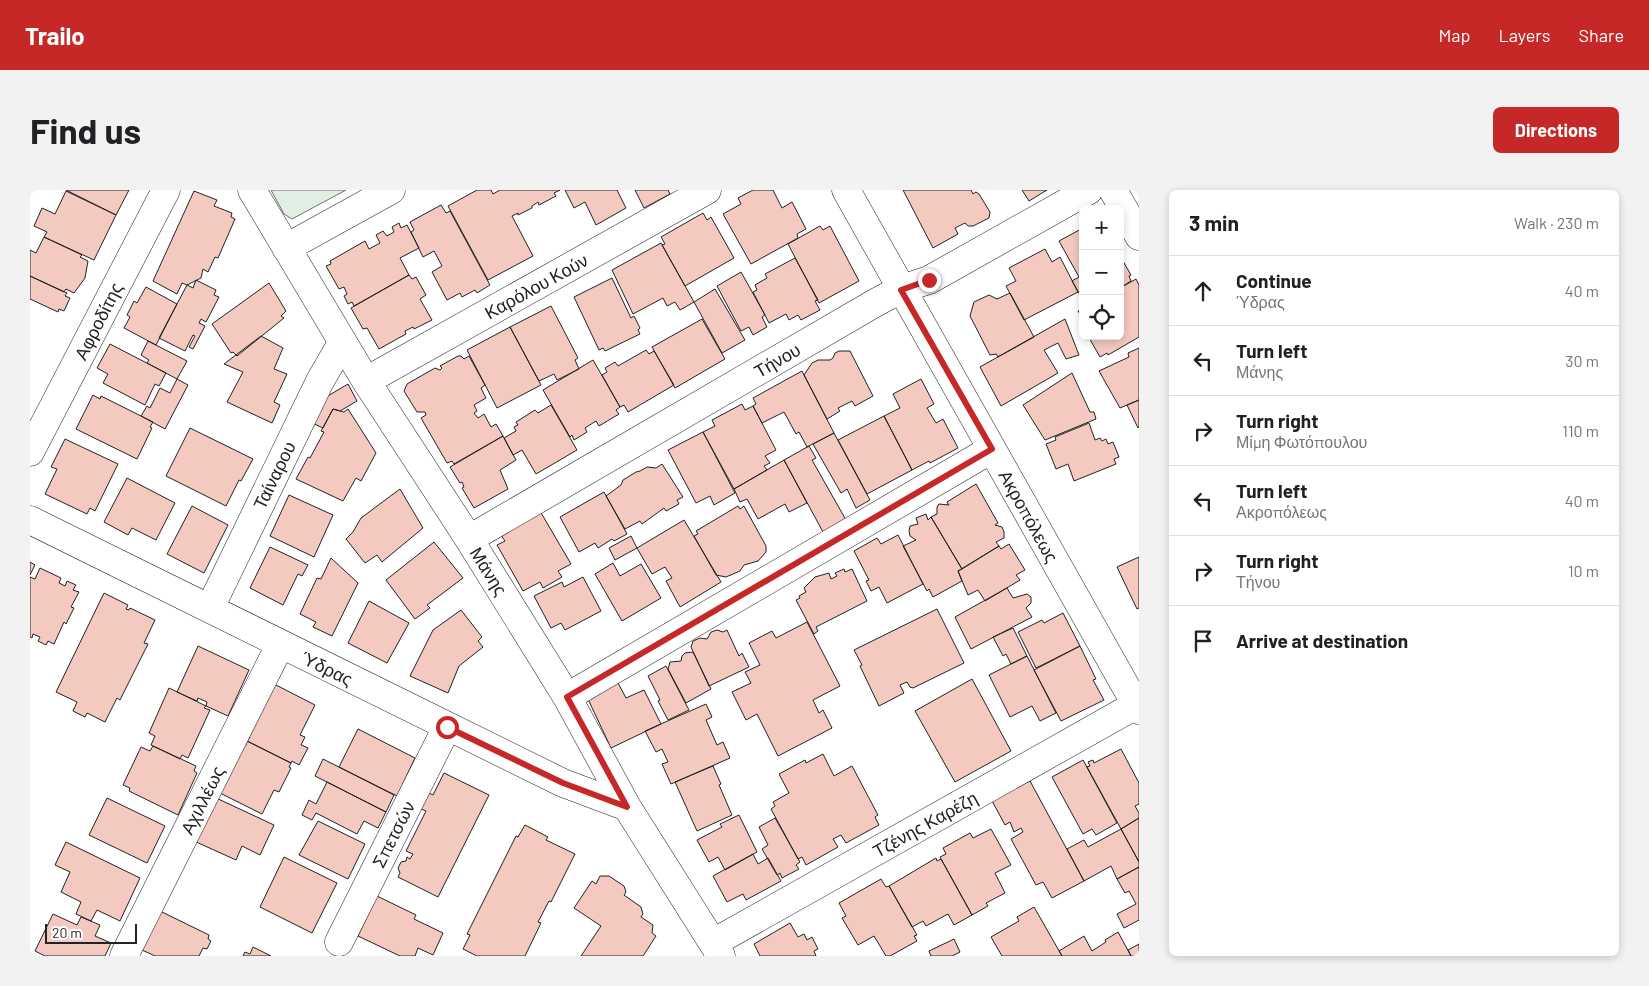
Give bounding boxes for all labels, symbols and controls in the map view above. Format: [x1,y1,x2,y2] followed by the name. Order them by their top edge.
[25,21,85,50] text: Trailo
[1438,24,1470,46] text: Map
[1498,24,1551,46] text: Layers
[1579,24,1624,46] text: Share
[1493,107,1619,153] button: Directions
[30,109,141,151] text: Find us
[1079,205,1124,340] map controls
[1079,205,1124,250] button: +
[1189,210,1239,235] text: 3 min
[1514,213,1599,232] text: Walk · 230 m
[480,249,592,323] street label: Καρόλου Κούν
[1079,250,1124,295] button: −
[918,269,941,292] route end
[1236,269,1312,292] text: Continue
[1189,277,1217,305] icon: ahead
[69,278,127,363] street label: Αφροδίτης
[1565,281,1599,300] text: 40 m
[1236,292,1285,311] text: Ύδρας
[1079,295,1124,340] button: locate
[750,338,804,382] street label: Τήνου
[1236,339,1307,362] text: Turn left
[1189,347,1217,375] icon: left
[1565,351,1599,370] text: 30 m
[1236,362,1283,381] text: Μάνης
[1236,409,1318,432] text: Turn right
[1189,417,1217,445] icon: right
[1562,421,1599,440] text: 110 m
[1236,432,1367,451] text: Μίμη Φωτόπουλου
[248,437,300,513] street label: Ταίναρου
[995,466,1064,566] street label: Ακροπόλεως
[1236,479,1307,502] text: Turn left
[1189,487,1217,515] icon: left
[1565,491,1599,510] text: 40 m
[1236,502,1327,521] text: Ακροπόλεως
[466,543,513,600] street label: Μάνης
[1236,549,1318,572] text: Turn right
[1189,557,1217,585] icon: right
[1568,561,1599,580] text: 10 m
[1236,572,1280,591] text: Τήνου
[1189,627,1217,655] icon: arrive
[1236,629,1408,652] text: Arrive at destination
[298,646,357,690] street label: Ύδρας
[436,716,459,739] route start
[175,762,229,838] street label: Αχιλλέως
[869,786,981,862] street label: Τζένης Καρέζη
[367,797,419,871] street label: Σπετσών
[45,921,138,944] scale bar
[52,924,82,941] text: 20 m

